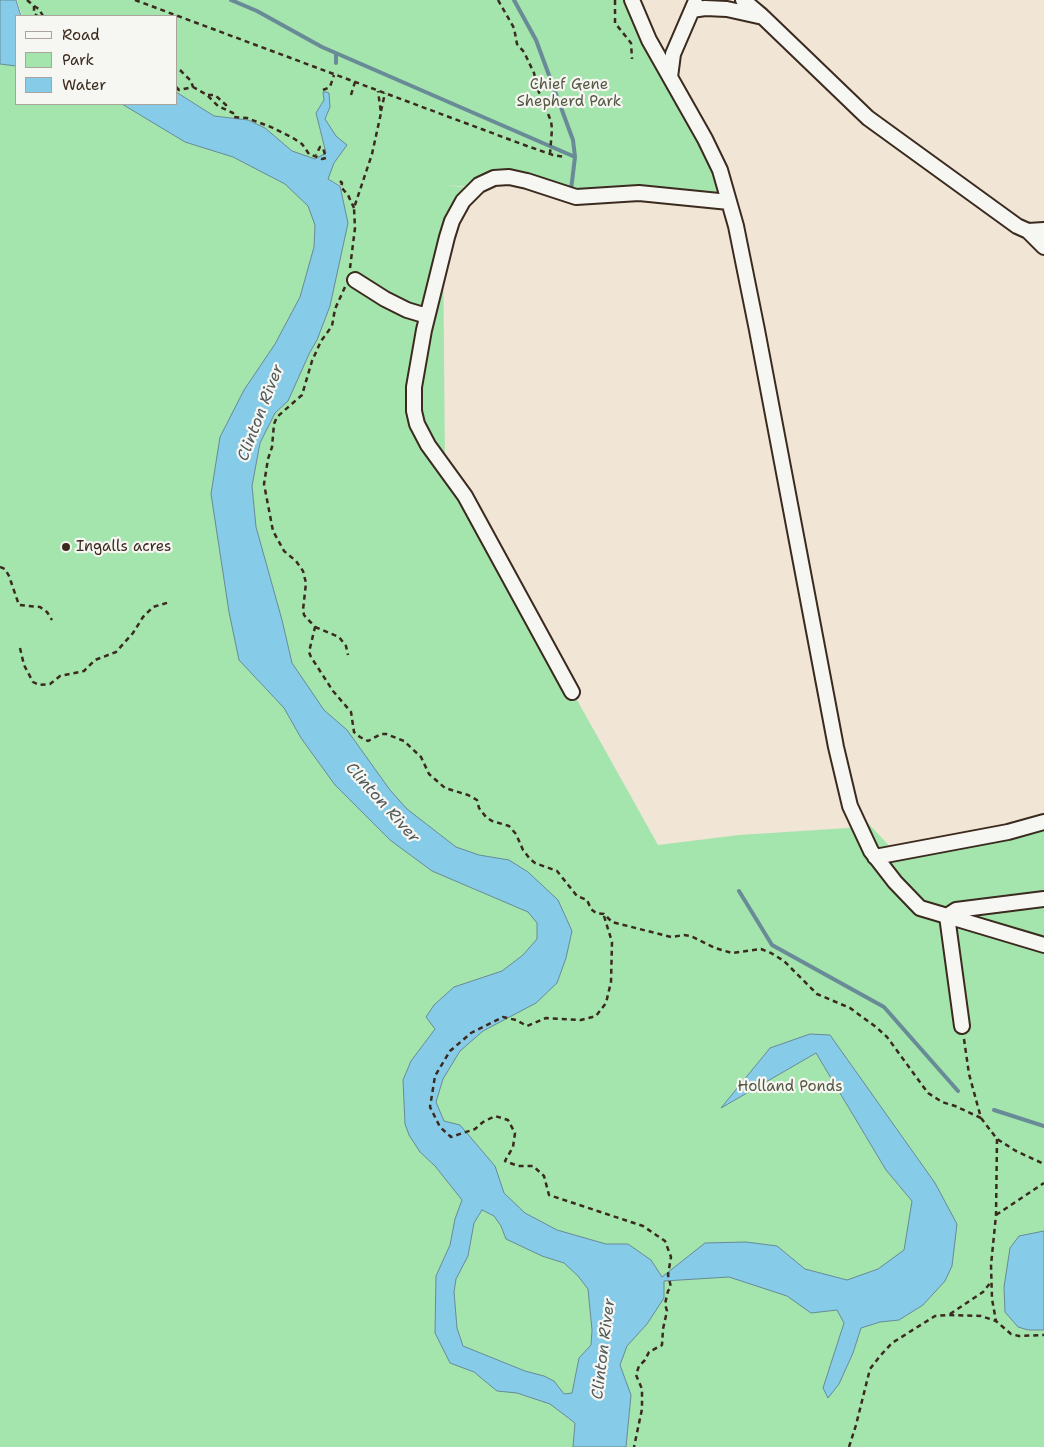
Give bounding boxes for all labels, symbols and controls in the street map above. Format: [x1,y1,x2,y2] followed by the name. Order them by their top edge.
[15,15,178,105] legend
[62,25,100,45] text: Road
[62,50,94,70] text: Park
[62,75,106,95] text: Water
[517,76,621,111] park label: Chief Gene Shepherd Park
[234,362,288,464] water label: Clinton River
[76,538,171,556] place label: Ingalls acres
[60,541,72,553] marker: Ingalls acres
[341,759,423,847] water label: Clinton River
[737,1078,843,1096] park label: Holland Ponds
[588,1297,620,1401] water label: Clinton River

